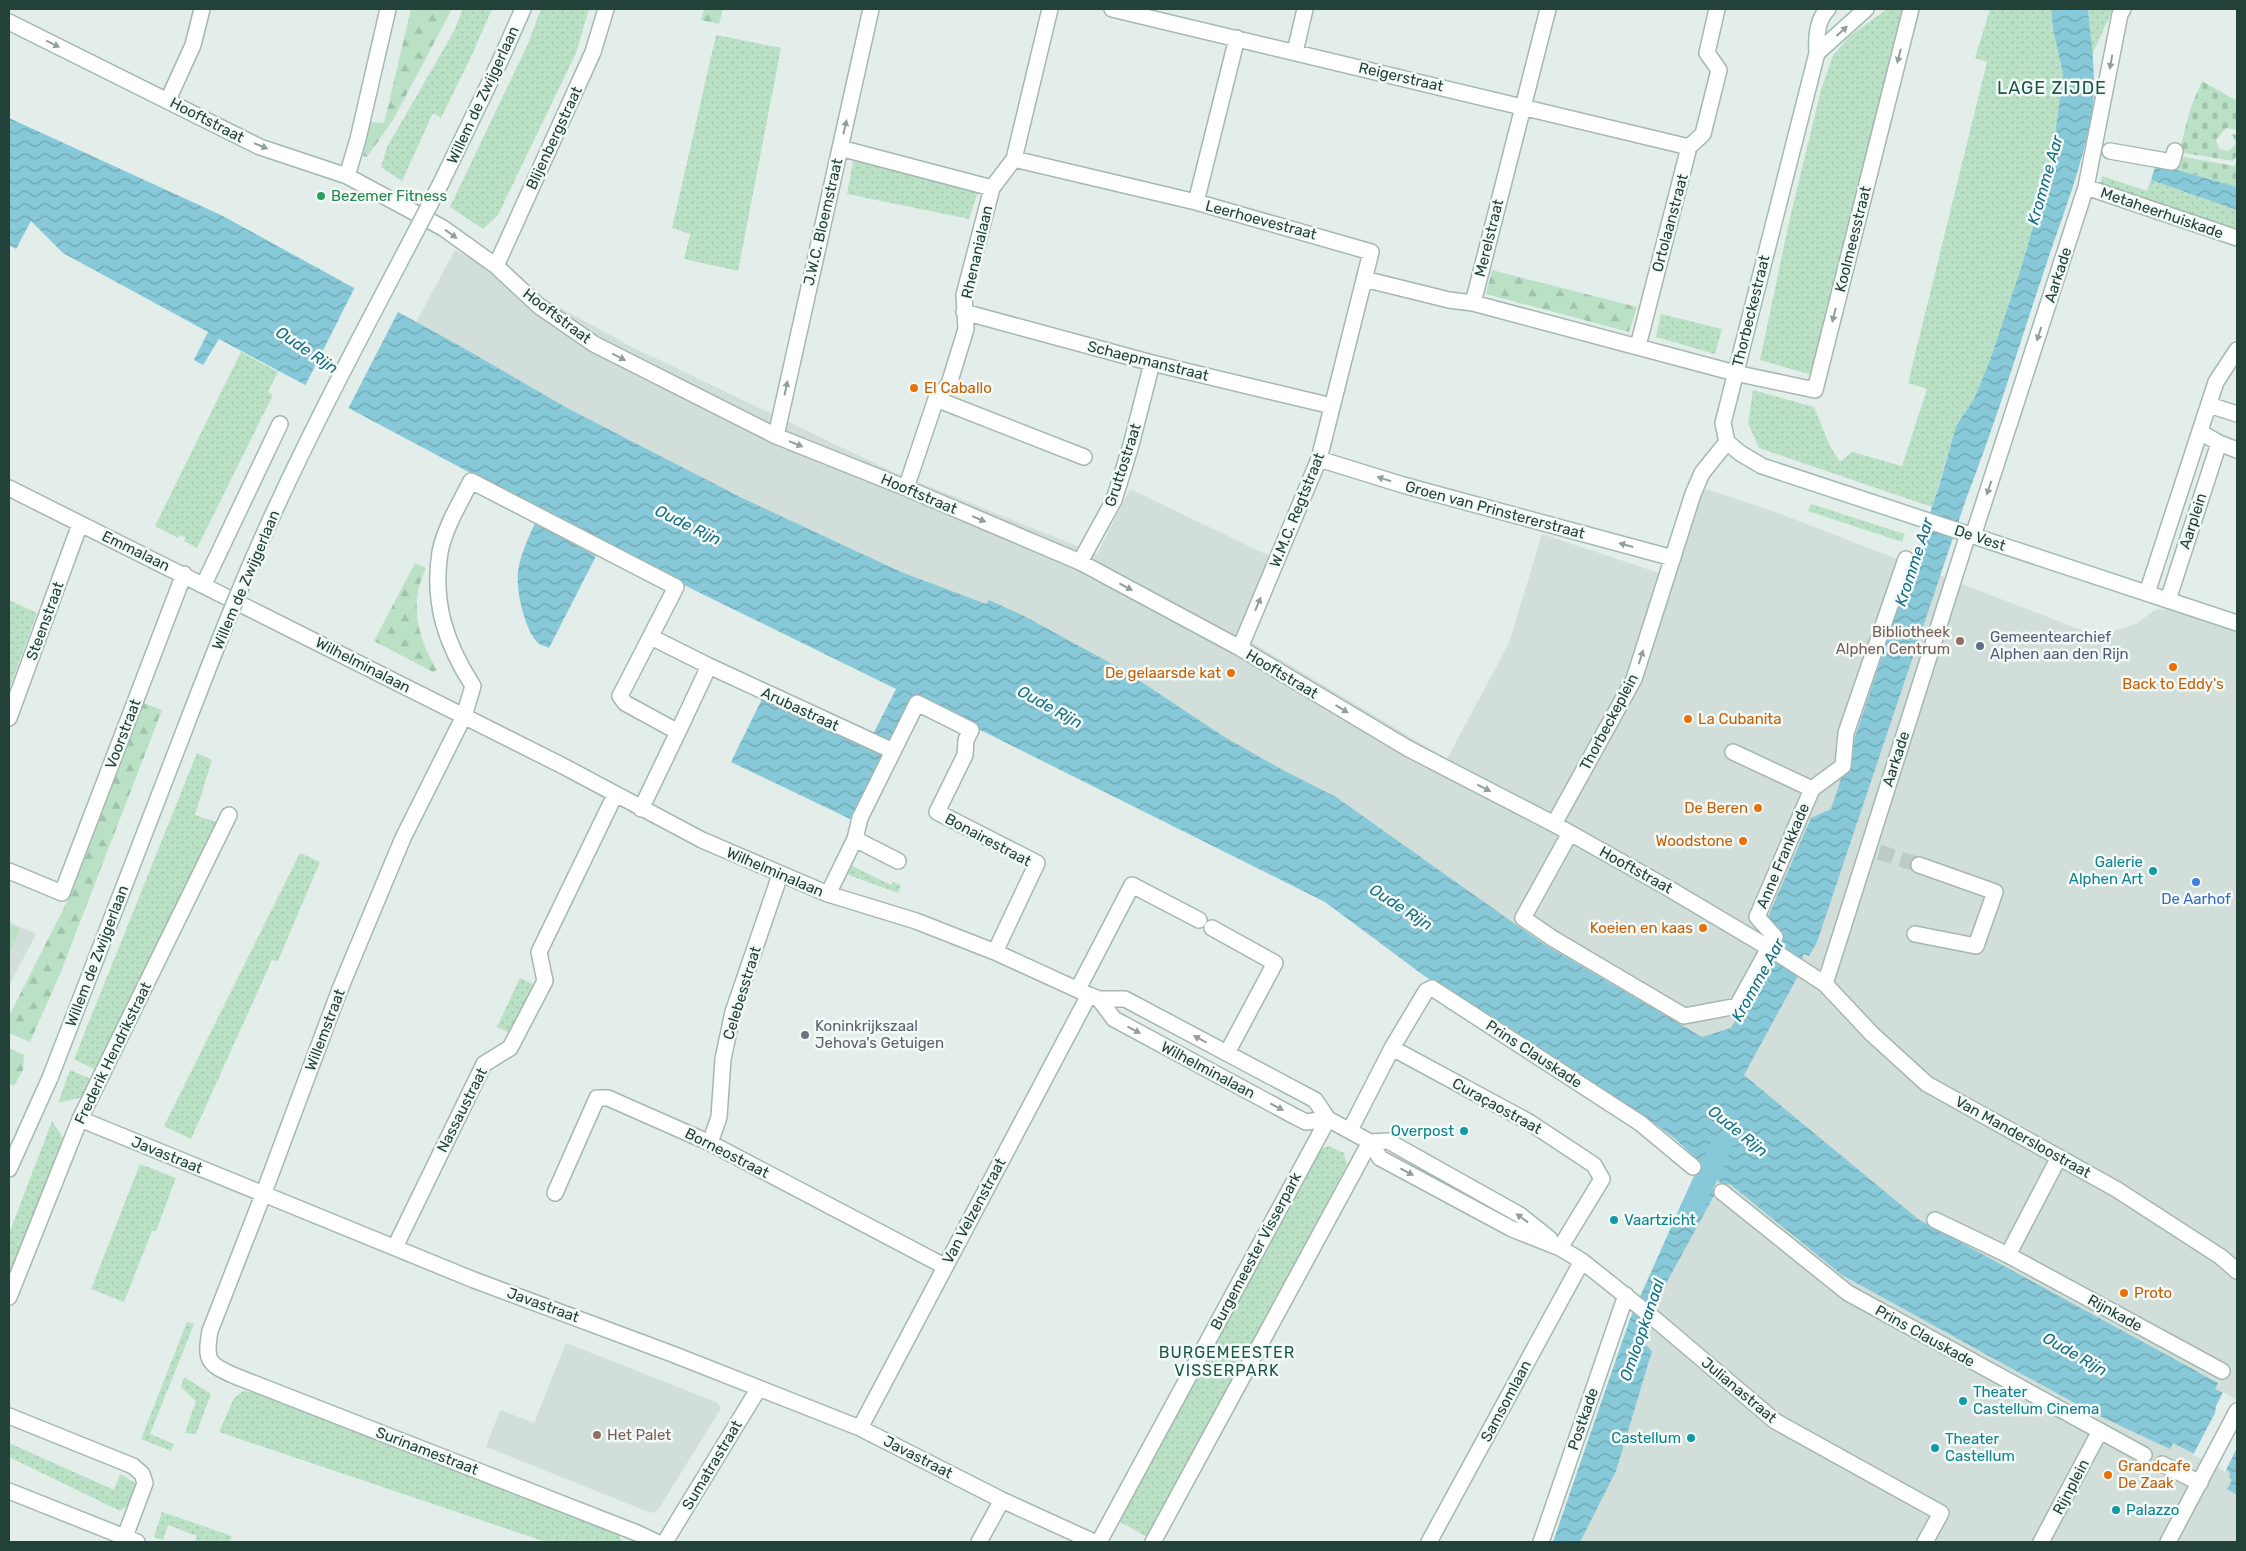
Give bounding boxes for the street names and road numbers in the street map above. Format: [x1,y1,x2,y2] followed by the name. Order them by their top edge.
[443,23,523,167] street label: Willem de Zwijgerlaan
[1357,59,1445,95] street label: Reigerstraat
[522,83,586,192] street label: Blijenbergstraat
[167,94,247,146] street label: Hooftstraat
[800,156,846,287] street label: J.W.C. Bloemstraat
[1648,172,1692,274] street label: Ortolaanstraat
[1831,184,1875,294] street label: Koolmeesstraat
[2098,184,2226,242] street label: Metaheerhuiskade
[1203,196,1319,244] street label: Leerhoevestraat
[1471,197,1507,279] street label: Merelstraat
[958,204,996,300] street label: Rhenanialaan
[2041,245,2075,305] street label: Aarkade
[1728,253,1774,369] street label: Thorbeckestraat
[519,284,595,348] street label: Hooftstraat
[1085,337,1211,385] street label: Schaepmanstraat
[1101,421,1145,509] street label: Gruttostraat
[1266,450,1328,570] street label: W.M.C. Regtstraat
[878,470,960,518] street label: Hooftstraat
[1403,477,1587,543] street label: Groen van Prinstererstraat
[2176,491,2210,551] street label: Aarplein
[208,507,284,653] street label: Willem de Zwijgerlaan
[1952,521,2008,555] street label: De Vest
[99,527,173,575] street label: Emmalaan
[22,579,68,663] street label: Steenstraat
[313,633,413,697] street label: Wilhelminalaan
[1243,645,1321,703] street label: Hooftstraat
[1576,671,1642,773] street label: Thorbeckeplein
[758,683,842,735] street label: Arubastraat
[101,696,145,771] street label: Voorstraat
[1879,729,1913,789] street label: Aarkade
[1753,801,1813,911] street label: Anne Frankkade
[942,810,1034,870] street label: Bonairestraat
[724,843,826,901] street label: Wilhelminalaan
[1596,843,1676,898] street label: Hooftstraat
[62,883,132,1029] street label: Willem de Zwijgerlaan
[719,944,765,1042] street label: Celebesstraat
[71,979,155,1127] street label: Frederik Hendrikstraat
[301,986,349,1073] street label: Willemstraat
[1482,1016,1586,1092] street label: Prins Clauskade
[1158,1038,1258,1102] street label: Wilhelminalaan
[433,1064,491,1155] street label: Nassaustraat
[1449,1074,1545,1138] street label: Curaçaostraat
[1952,1092,2094,1182] street label: Van Mandersloostraat
[682,1124,772,1182] street label: Borneostraat
[129,1133,205,1177] street label: Javastraat
[939,1155,1010,1267] street label: Van Velzenstraat
[1207,1169,1305,1333] street label: Burgemeester Visserpark
[505,1284,582,1326] street label: Javastraat
[2085,1291,2145,1335] street label: Rijnkade
[1872,1301,1978,1371] street label: Prins Clauskade
[1698,1353,1780,1427] street label: Julianastraat
[1477,1357,1535,1445] street label: Samsomlaan
[1564,1385,1602,1453] street label: Postkade
[678,1417,746,1513] street label: Sumatrastraat
[373,1423,481,1479] street label: Surinamestraat
[880,1432,956,1482] street label: Javastraat
[2049,1456,2093,1518] street label: Rijnplein

